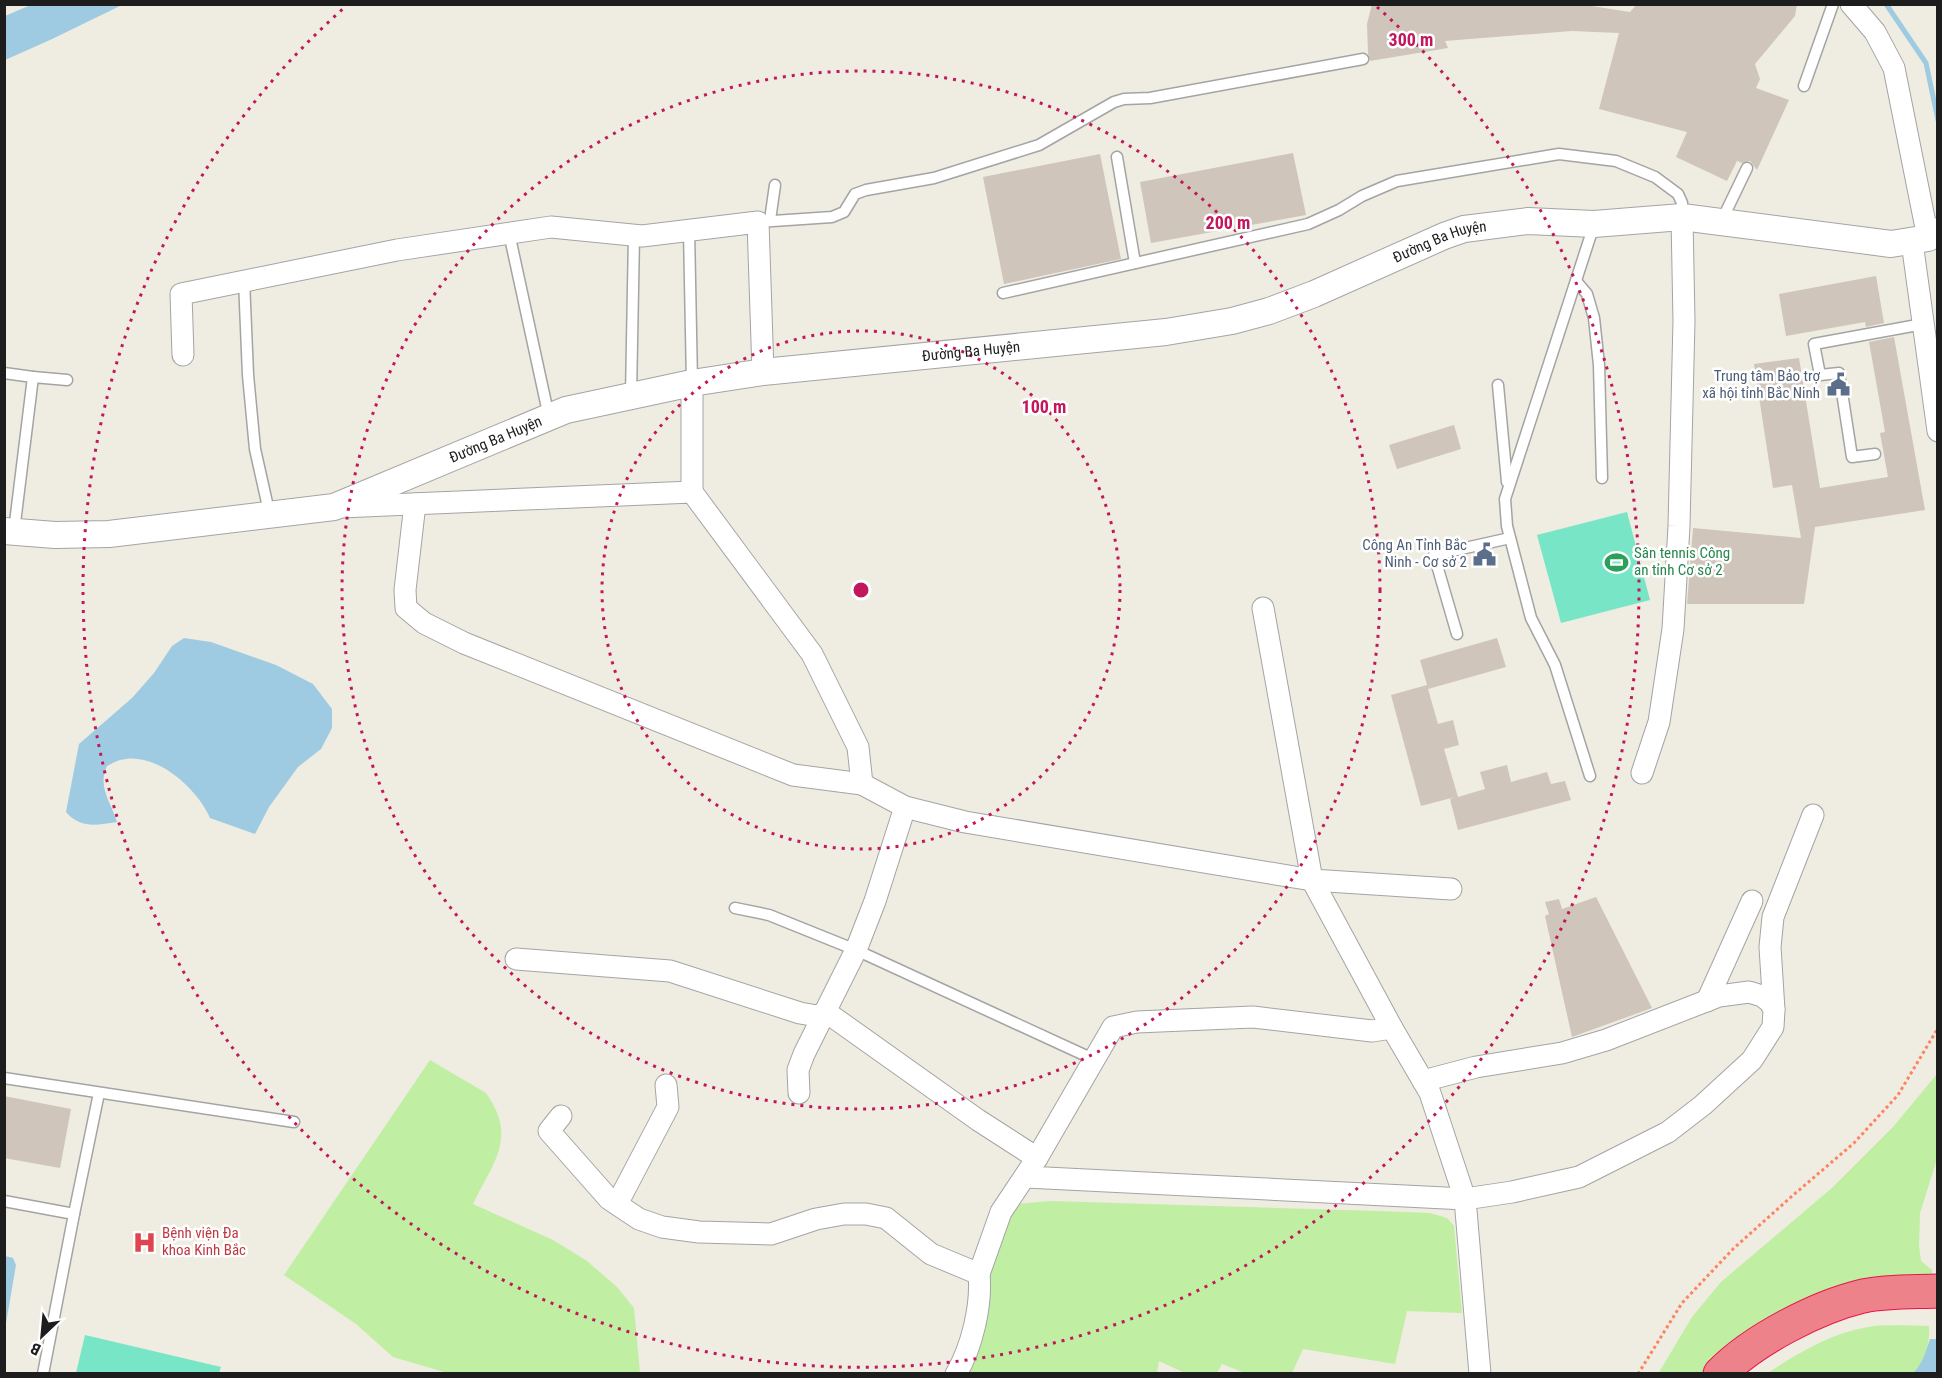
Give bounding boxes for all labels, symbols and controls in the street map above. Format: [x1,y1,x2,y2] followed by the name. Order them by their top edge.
[1389,29,1433,50] text: 300 m
[1206,212,1250,233] text: 200 m
[1390,217,1487,267] street label: Đường Ba Huyện
[921,338,1021,365] street label: Đường Ba Huyện
[1702,367,1820,402] place label: Trung tâm Bảo trợ xã hội tỉnh Bắc Ninh
[1825,372,1851,398] public building icon: Trung tâm Bảo trợ xã hội tỉnh Bắc Ninh
[1022,396,1066,417] text: 100 m
[447,412,545,467] street label: Đường Ba Huyện
[1362,536,1467,571] place label: Công An Tỉnh Bắc Ninh - Cơ sở 2
[1472,541,1498,567] public building icon: Công An Tỉnh Bắc Ninh - Cơ sở 2
[1634,544,1730,579] place label: Sân tennis Công an tỉnh Cơ sở 2
[1603,549,1629,575] sports icon: Sân tennis Công an tỉnh Cơ sở 2
[851,580,871,600] centre of rings
[162,1224,246,1259] place label: Bệnh viện Đa khoa Kinh Bắc
[131,1229,157,1255] hospital icon: Bệnh viện Đa khoa Kinh Bắc
[12,1306,72,1366] north arrow
[27,1339,44,1360] text: B

